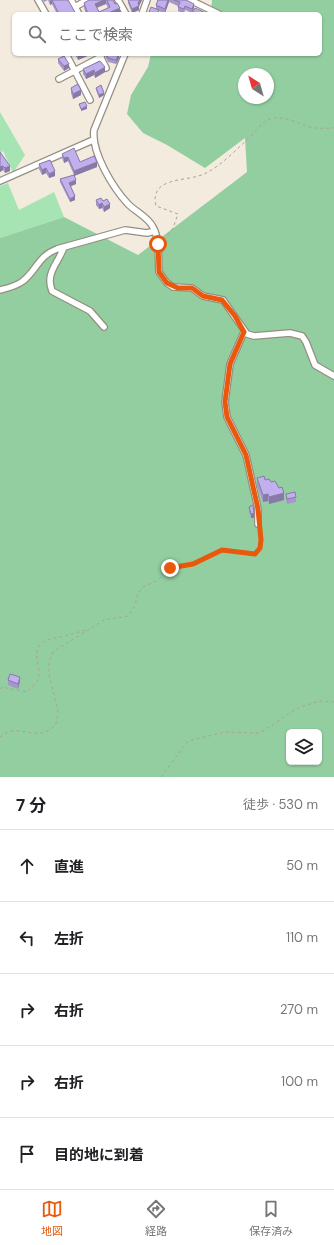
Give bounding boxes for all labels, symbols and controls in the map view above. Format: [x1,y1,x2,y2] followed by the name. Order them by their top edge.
[12,12,322,56] search box
[26,23,48,45] icon: search
[58,25,133,45] text: ここで検索
[238,68,274,104] north arrow
[149,235,167,253] route start
[161,559,179,577] route end
[286,729,322,765] map controls
[286,729,322,765] button: layers
[16,794,46,816] text: 7 分
[243,796,318,813] text: 徒歩 · 530 m
[16,855,38,877] icon: ahead
[54,857,84,877] text: 直進
[286,857,318,874] text: 50 m
[16,927,38,949] icon: left
[54,929,84,949] text: 左折
[286,929,318,946] text: 110 m
[16,999,38,1021] icon: right
[54,1001,84,1021] text: 右折
[280,1001,318,1018] text: 270 m
[16,1071,38,1093] icon: right
[54,1073,84,1093] text: 右折
[281,1073,318,1090] text: 100 m
[16,1143,38,1165] icon: arrive
[54,1145,144,1165] text: 目的地に到着
[41,1198,63,1238] tab: 地図
[145,1198,167,1238] tab: 経路
[249,1198,293,1238] tab: 保存済み

